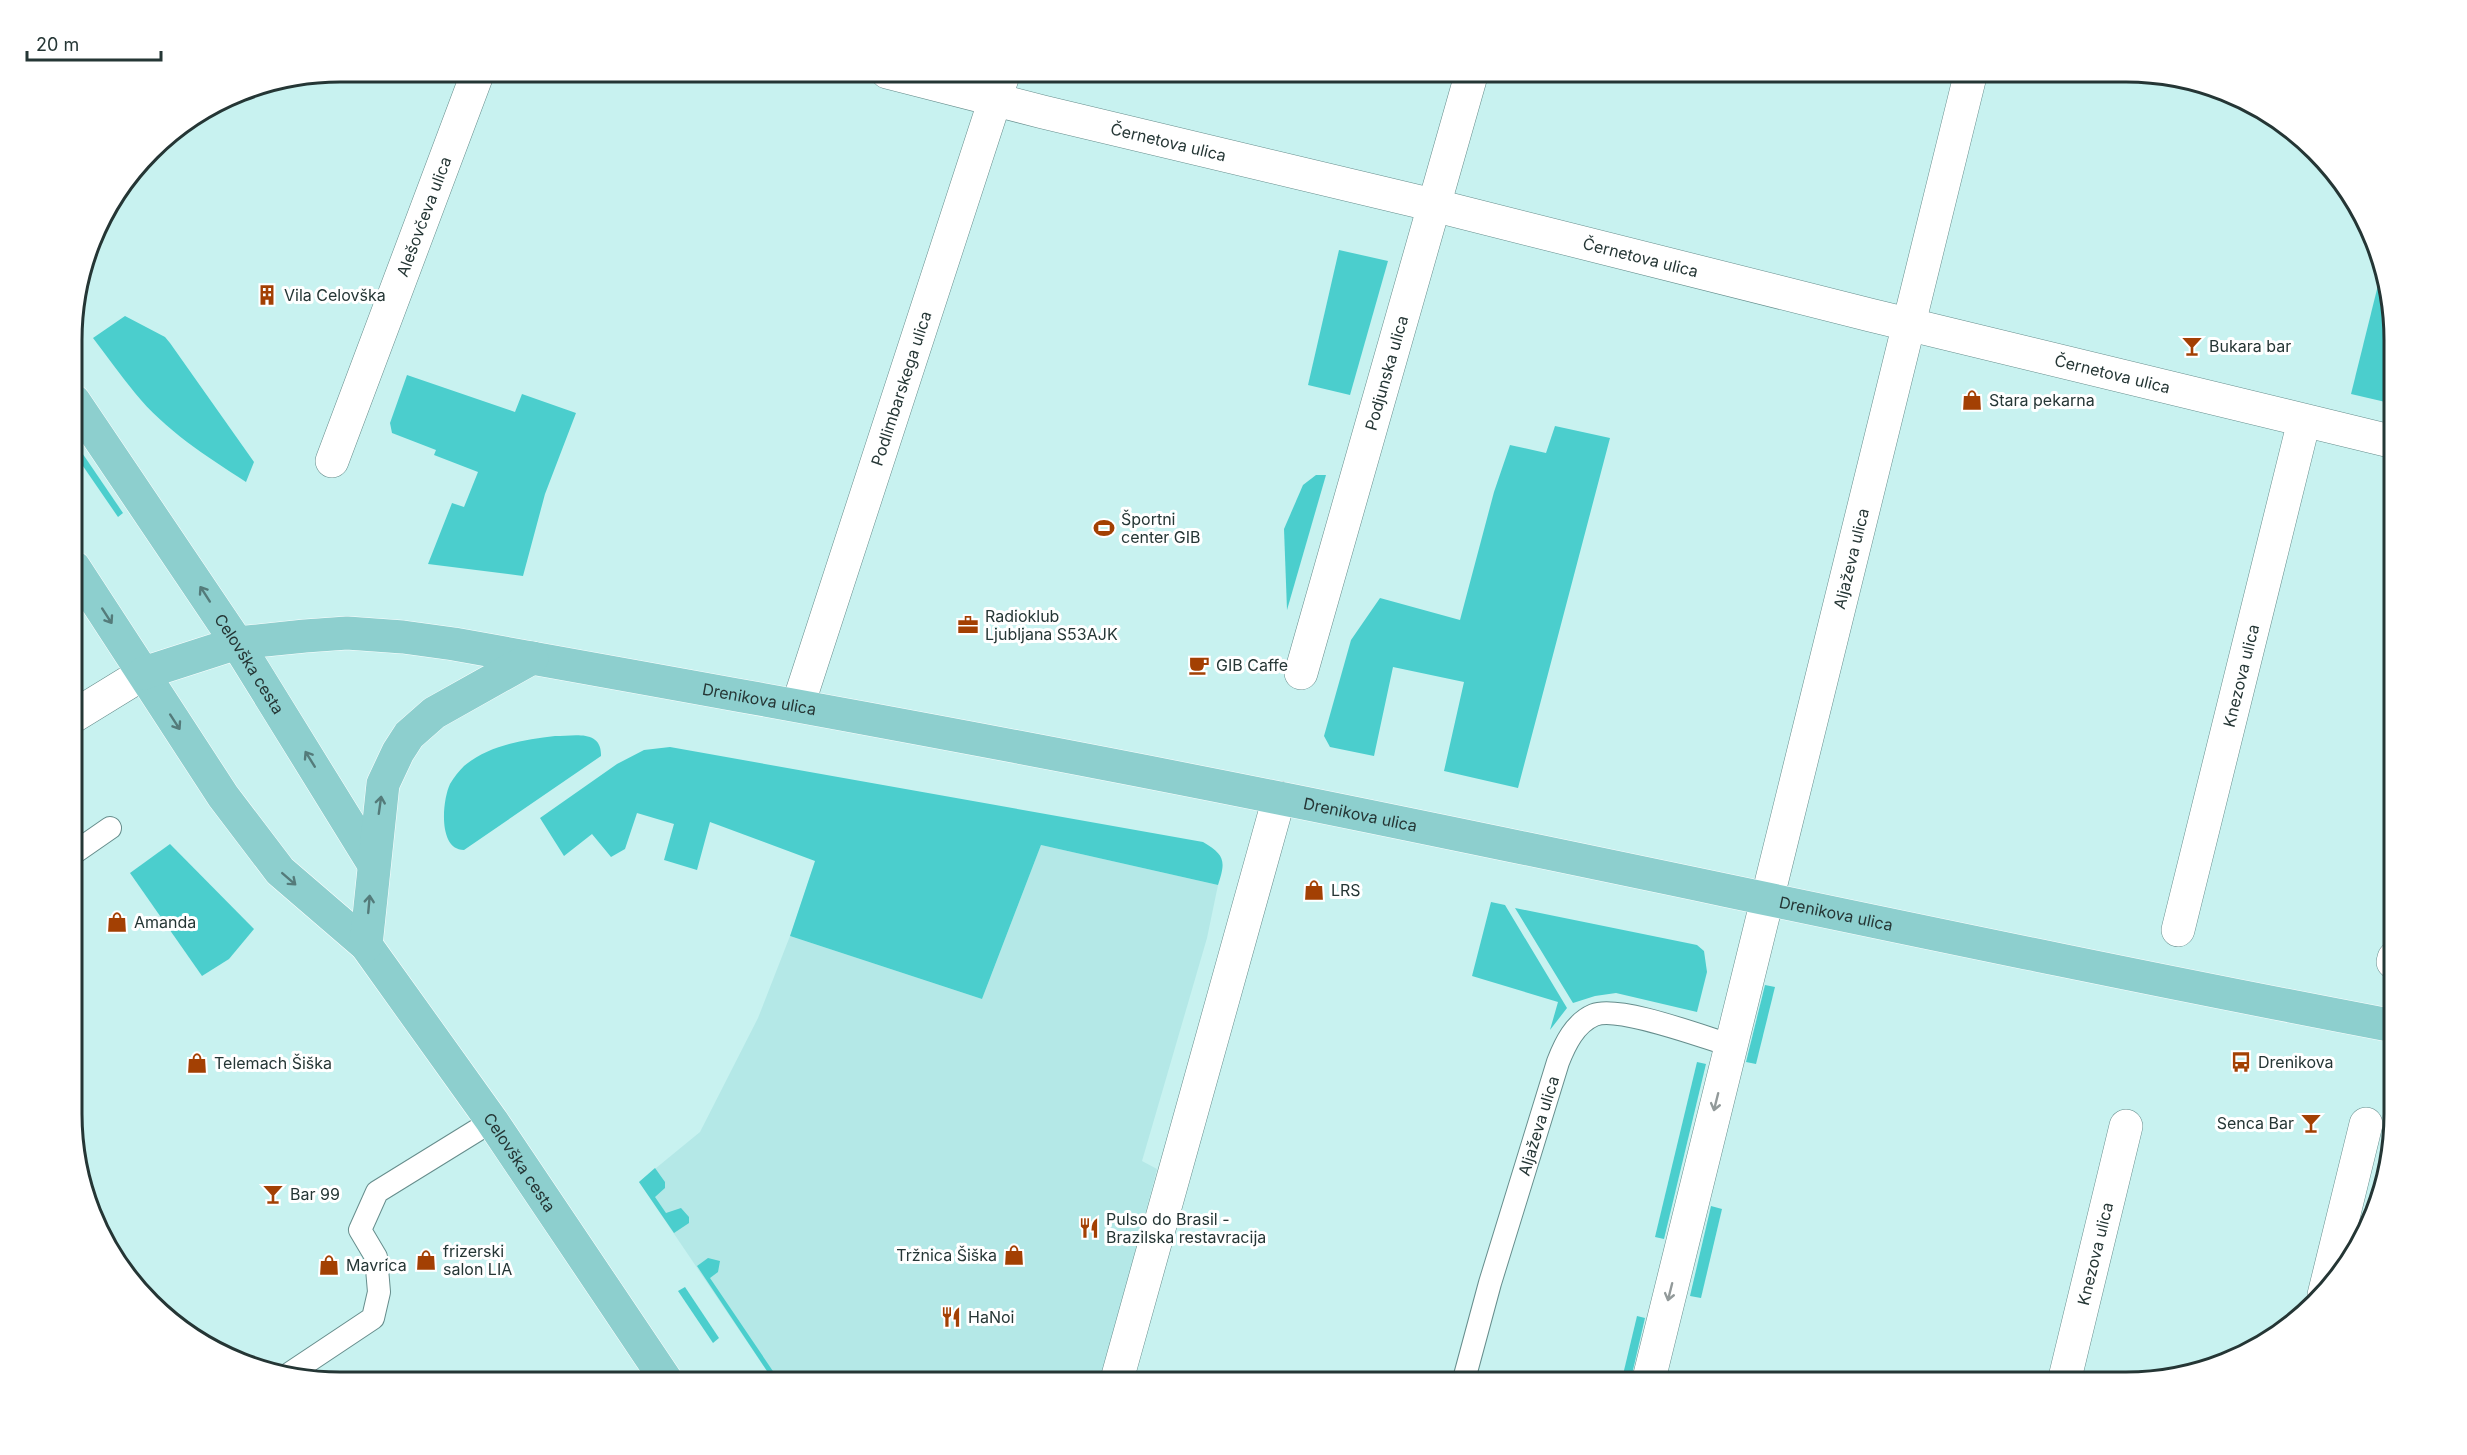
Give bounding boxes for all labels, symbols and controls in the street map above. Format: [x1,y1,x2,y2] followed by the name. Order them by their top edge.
[27,24,160,62] scale bar
[36,34,79,55] text: 20 m
[1109,118,1228,165] street label: Černetova ulica
[392,154,455,279] street label: Alešovčeva ulica
[1581,233,1700,281] street label: Černetova ulica
[255,283,279,307] building icon: Vila Celovška
[284,285,386,305] place label: Vila Celovška
[867,309,936,468] street label: Podlimbarskega ulica
[1361,313,1412,433] street label: Podjunska ulica
[2180,334,2204,358] bar icon: Bukara bar
[2209,336,2291,356] place label: Bukara bar
[2053,350,2172,397] street label: Černetova ulica
[1960,388,1984,412] shop icon: Stara pekarna
[1989,390,2095,410] place label: Stara pekarna
[1829,506,1873,611] street label: Aljaževa ulica
[1121,509,1201,547] place label: Športni center GIB
[1092,516,1116,540] sports icon: Športni center GIB
[198,586,210,603] one-way arrow
[985,606,1118,644] place label: Radioklub Ljubljana S53AJK
[101,607,113,624] one-way arrow
[210,610,289,718] street label: Celovška cesta
[956,613,980,637] office icon: Radioklub Ljubljana S53AJK
[2219,622,2263,729] street label: Knezova ulica
[1187,653,1211,677] cafe icon: GIB Caffe
[1216,655,1288,675] place label: GIB Caffe
[701,679,818,719] street label: Drenikova ulica
[170,713,182,730] one-way arrow
[304,751,316,768] one-way arrow
[1302,793,1419,836] street label: Drenikova ulica
[375,796,386,815] one-way arrow
[281,873,297,886] one-way arrow
[1302,878,1326,902] shop icon: LRS
[1331,880,1361,900] place label: LRS
[1777,892,1895,935] street label: Drenikova ulica
[364,895,375,915] one-way arrow
[105,910,129,934] shop icon: Amanda
[134,912,196,932] place label: Amanda
[2229,1050,2253,1074] bus stop icon: Drenikova
[185,1051,209,1075] shop icon: Telemach Šiška
[2258,1052,2334,1072] place label: Drenikova
[214,1053,332,1073] place label: Telemach Šiška
[1514,1074,1563,1178] street label: Aljaževa ulica
[1710,1092,1722,1111] one-way arrow
[479,1109,560,1216] street label: Celovška cesta
[2299,1111,2323,1135] bar icon: Senca Bar
[2217,1113,2294,1133] place label: Senca Bar
[261,1182,285,1206] bar icon: Bar 99
[290,1184,340,1204] place label: Bar 99
[2073,1200,2117,1307] street label: Knezova ulica
[1106,1209,1266,1247] place label: Pulso do Brasil - Brazilska restavracija
[1077,1216,1101,1240] restaurant icon: Pulso do Brasil - Brazilska restavracija
[443,1241,512,1279] place label: frizerski salon LIA
[1002,1243,1026,1267] shop icon: Tržnica Šiška
[896,1245,997,1265] place label: Tržnica Šiška
[414,1248,438,1272] shop icon: frizerski salon LIA
[317,1253,341,1277] shop icon: Mavrica
[346,1255,407,1275] place label: Mavrica
[1664,1282,1676,1301] one-way arrow
[939,1305,963,1329] restaurant icon: HaNoi
[968,1307,1014,1327] place label: HaNoi

